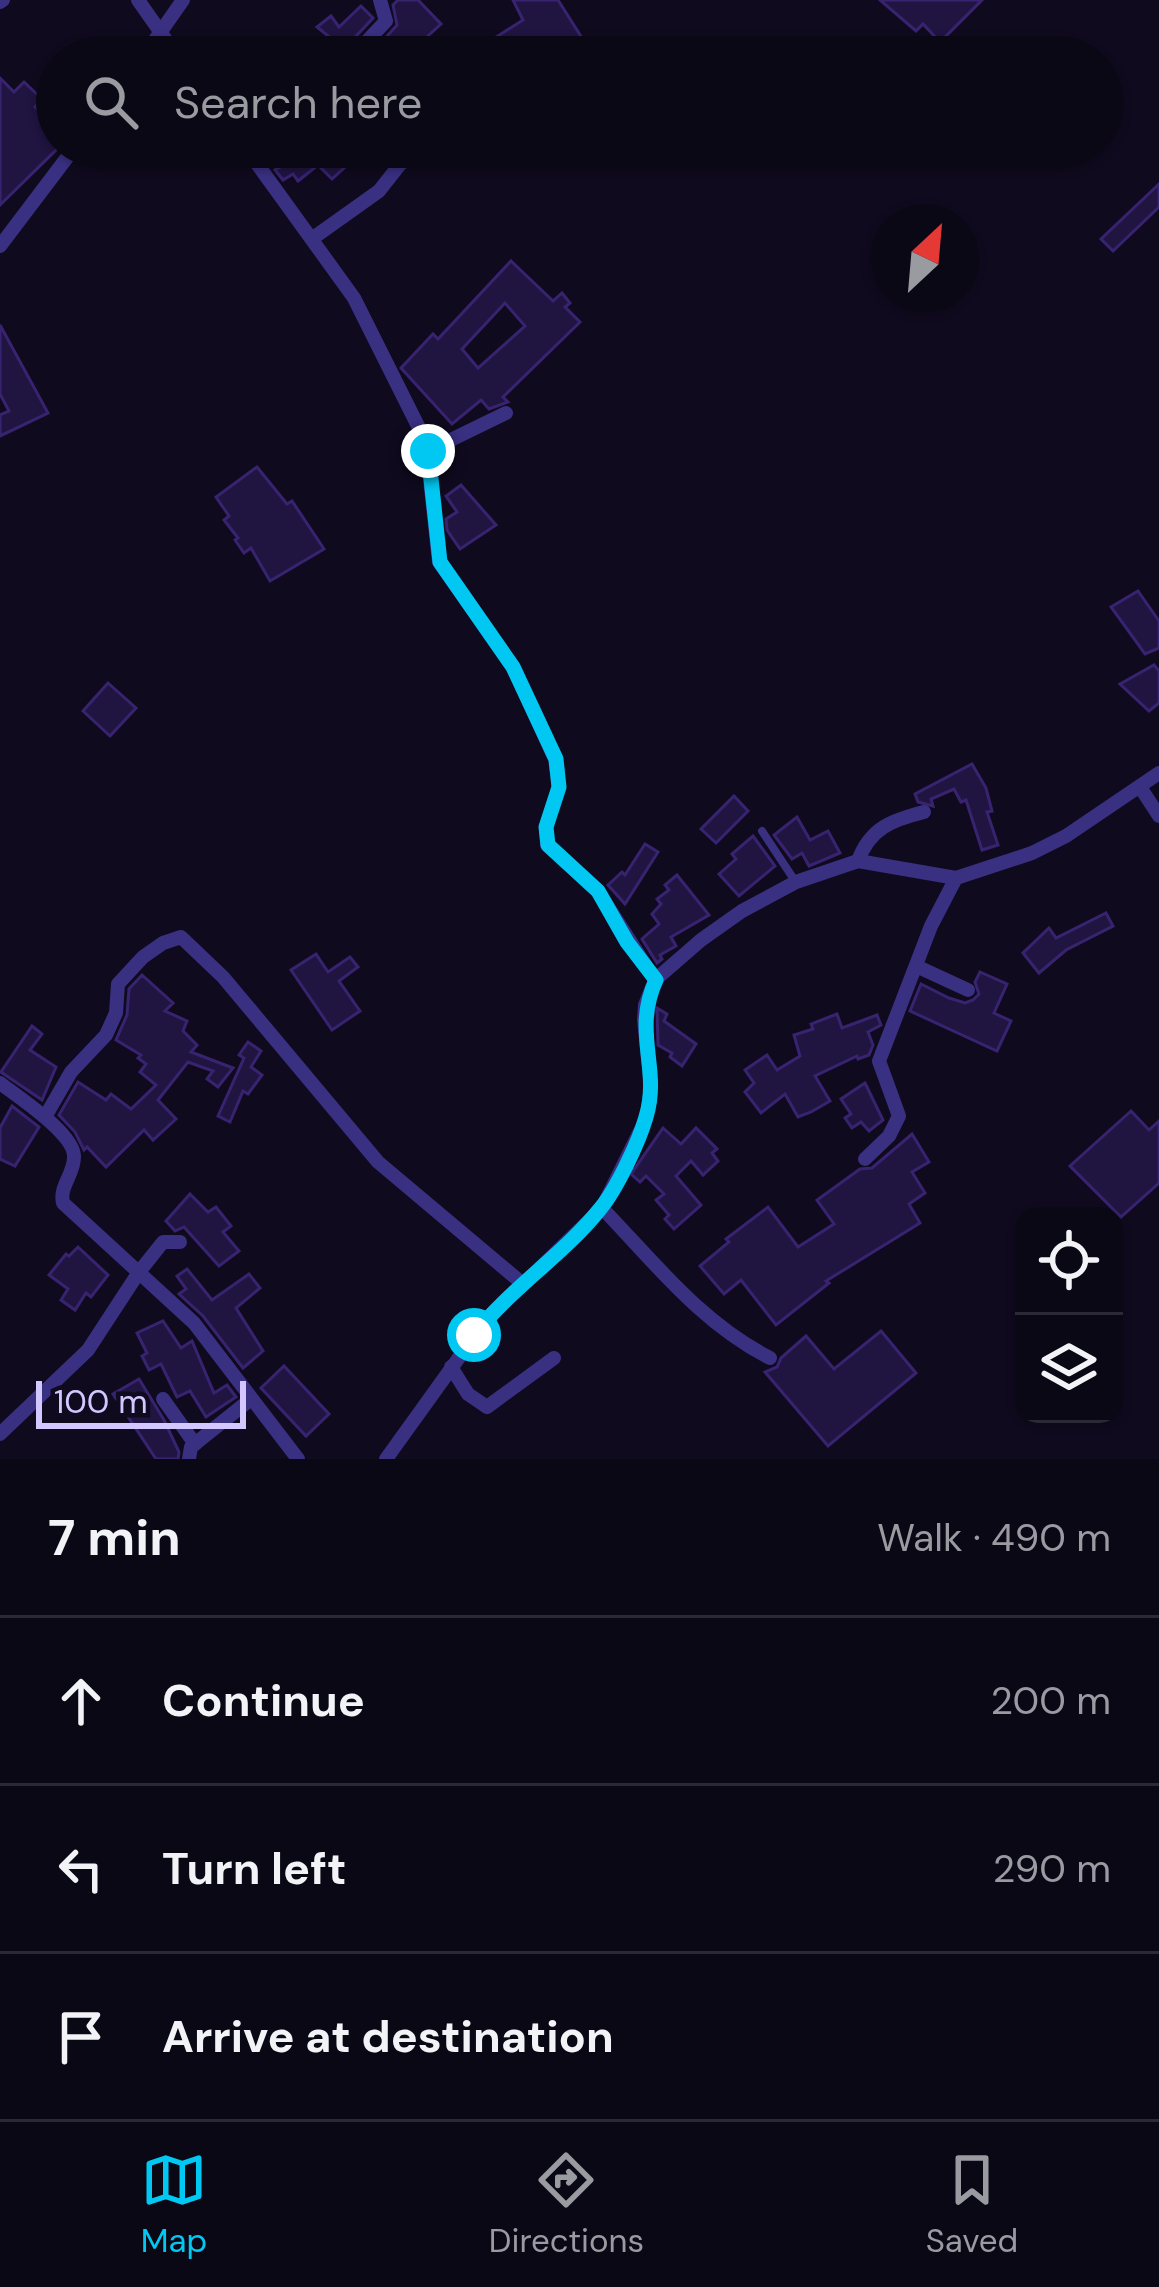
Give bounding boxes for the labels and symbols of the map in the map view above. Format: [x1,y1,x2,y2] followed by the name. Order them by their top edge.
[871,204,979,312] north arrow
[401,424,455,478] route end
[447,1308,501,1362] route start
[36,1375,246,1428] scale bar

